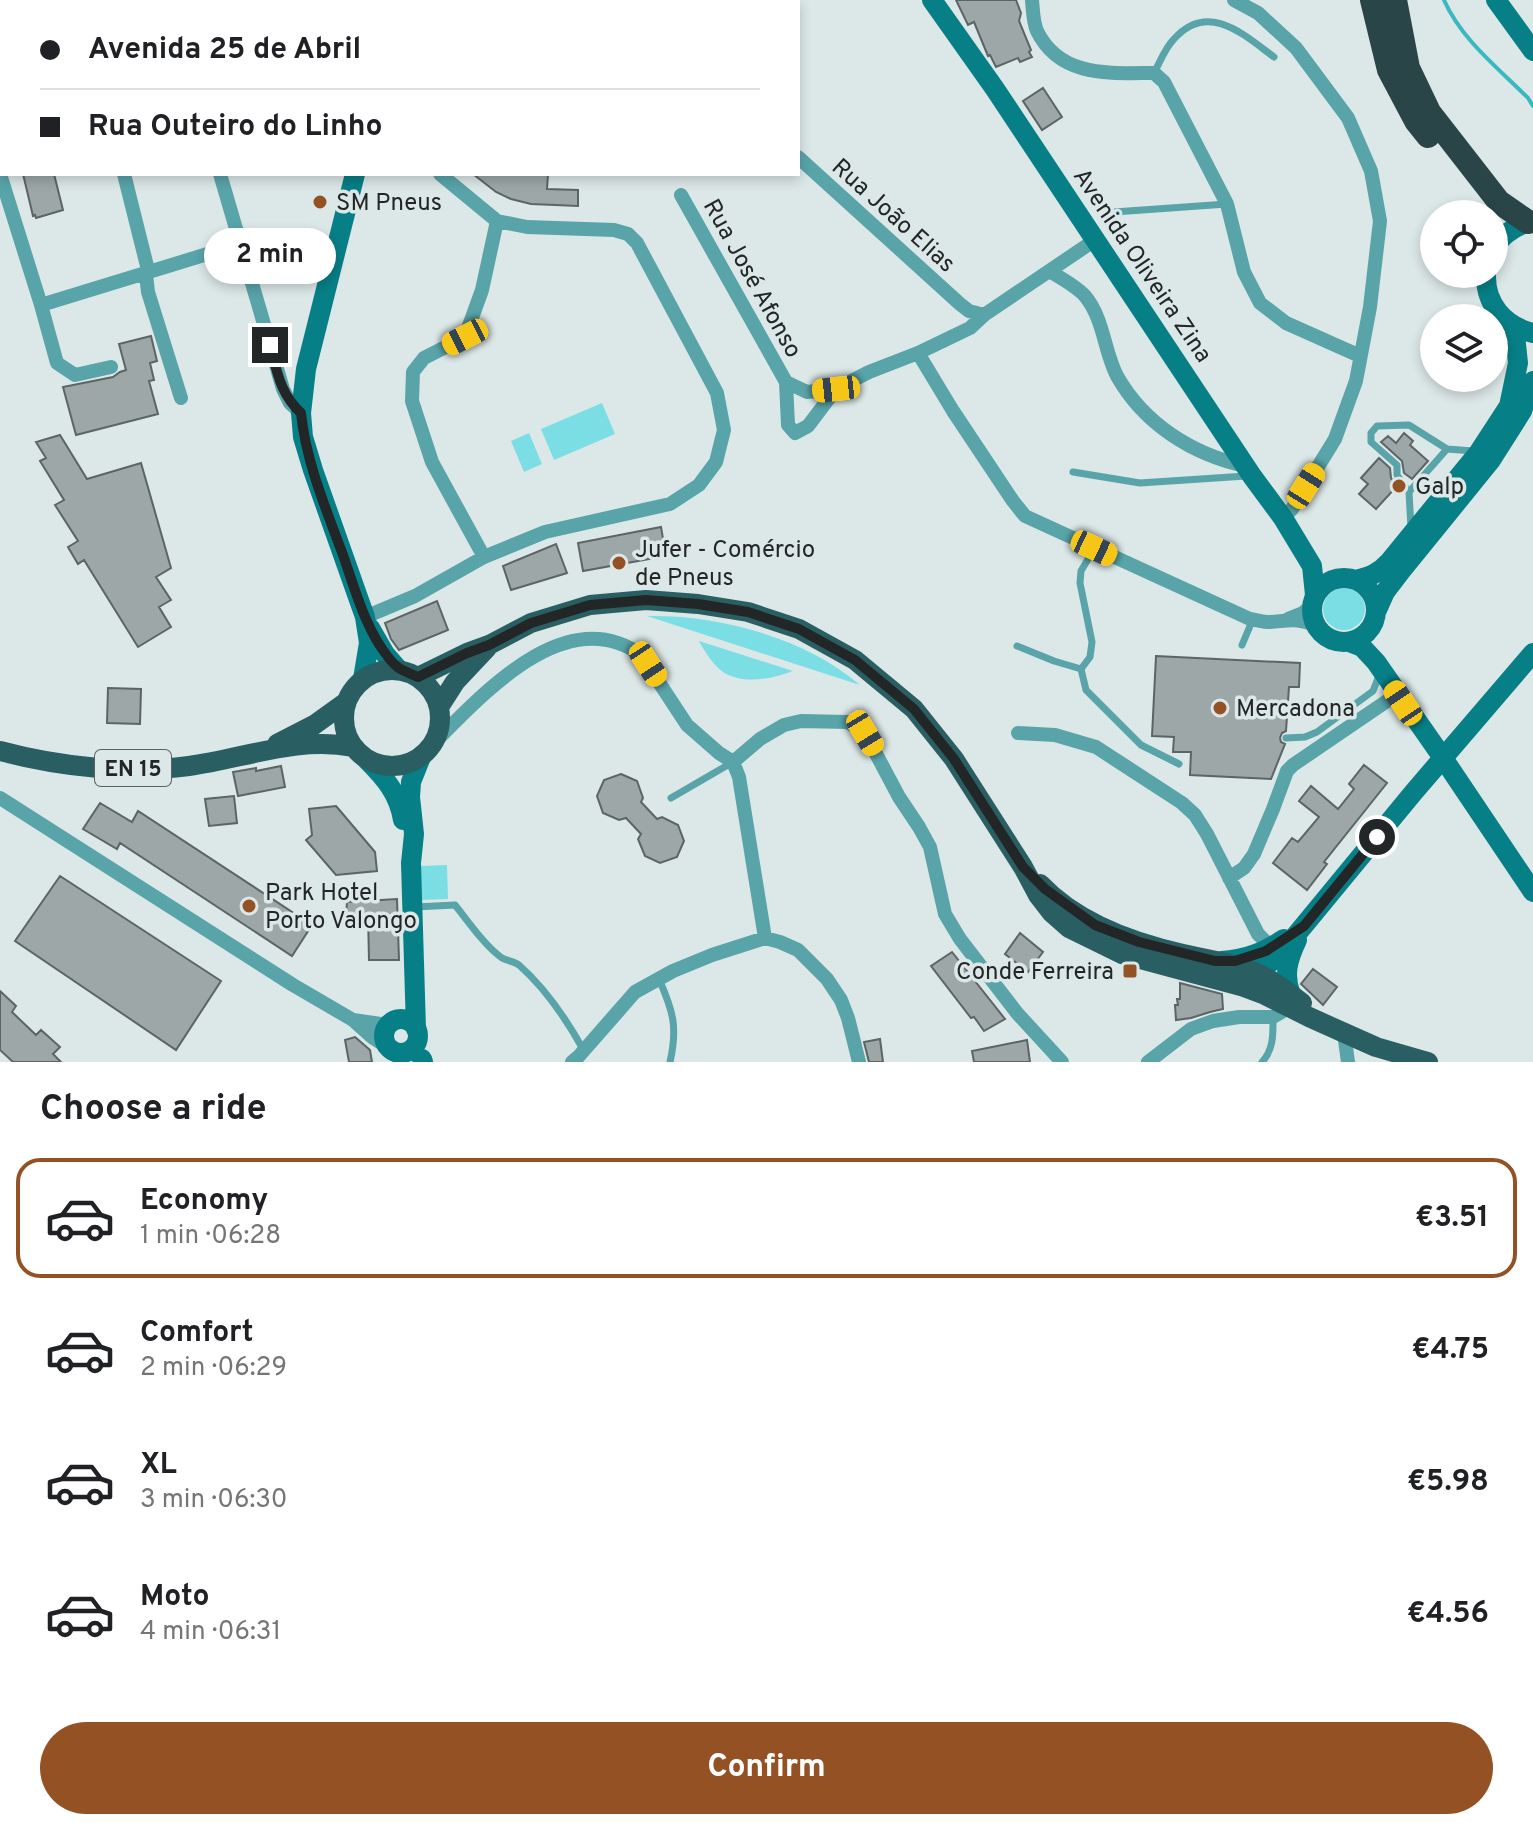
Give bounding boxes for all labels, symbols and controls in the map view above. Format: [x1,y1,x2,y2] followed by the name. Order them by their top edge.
[88,32,361,69] text: Avenida 25 de Abril
[88,109,383,146] text: Rua Outeiro do Linho
[825,153,961,280] street label: Rua João Elias
[1065,163,1218,369] street label: Avenida Oliveira Zina
[336,189,442,219] place label: SM Pneus
[311,193,329,211] marker: SM Pneus
[695,194,807,364] street label: Rua José Afonso
[1420,200,1508,392] map controls
[1420,200,1508,288] button: locate
[204,229,336,285] callout: 2 min
[236,239,304,272] text: 2 min
[1420,304,1508,392] button: layers
[438,315,492,359] car
[252,327,288,363] route end
[811,375,861,403] car
[1283,459,1329,513] car
[1415,473,1464,503] place label: Galp
[1390,477,1408,495] marker: Galp
[1067,527,1121,569] car
[635,536,815,594] place label: Jufer - Comércio de Pneus
[610,554,628,572] marker: Jufer - Comércio de Pneus
[625,637,671,691] car
[1380,676,1426,730] car
[1236,695,1355,725] place label: Mercadona
[1211,699,1229,717] marker: Mercadona
[842,706,888,760] car
[95,750,171,786] road number: EN 15
[1359,819,1395,855] route start
[265,879,417,937] place label: Park Hotel Porto Valongo
[240,897,258,915] marker: Park Hotel Porto Valongo
[956,958,1114,988] place label: Conde Ferreira
[1121,962,1139,980] marker: Conde Ferreira
[40,1087,266,1133] text: Choose a ride
[44,1182,116,1254] icon: car
[140,1183,268,1220] text: Economy
[1415,1200,1489,1237] text: €3.51
[140,1220,281,1253] text: 1 min · 06:28
[44,1314,116,1386] icon: car
[140,1315,253,1352] text: Comfort
[1412,1332,1489,1369] text: €4.75
[140,1352,287,1385] text: 2 min · 06:29
[44,1446,116,1518] icon: car
[140,1447,177,1484] text: XL
[1407,1464,1489,1501] text: €5.98
[140,1484,287,1517] text: 3 min · 06:30
[44,1578,116,1650] icon: car
[140,1579,210,1616] text: Moto
[1407,1596,1489,1633] text: €4.56
[140,1616,281,1649] text: 4 min · 06:31
[40,1722,1493,1814] button: Confirm

